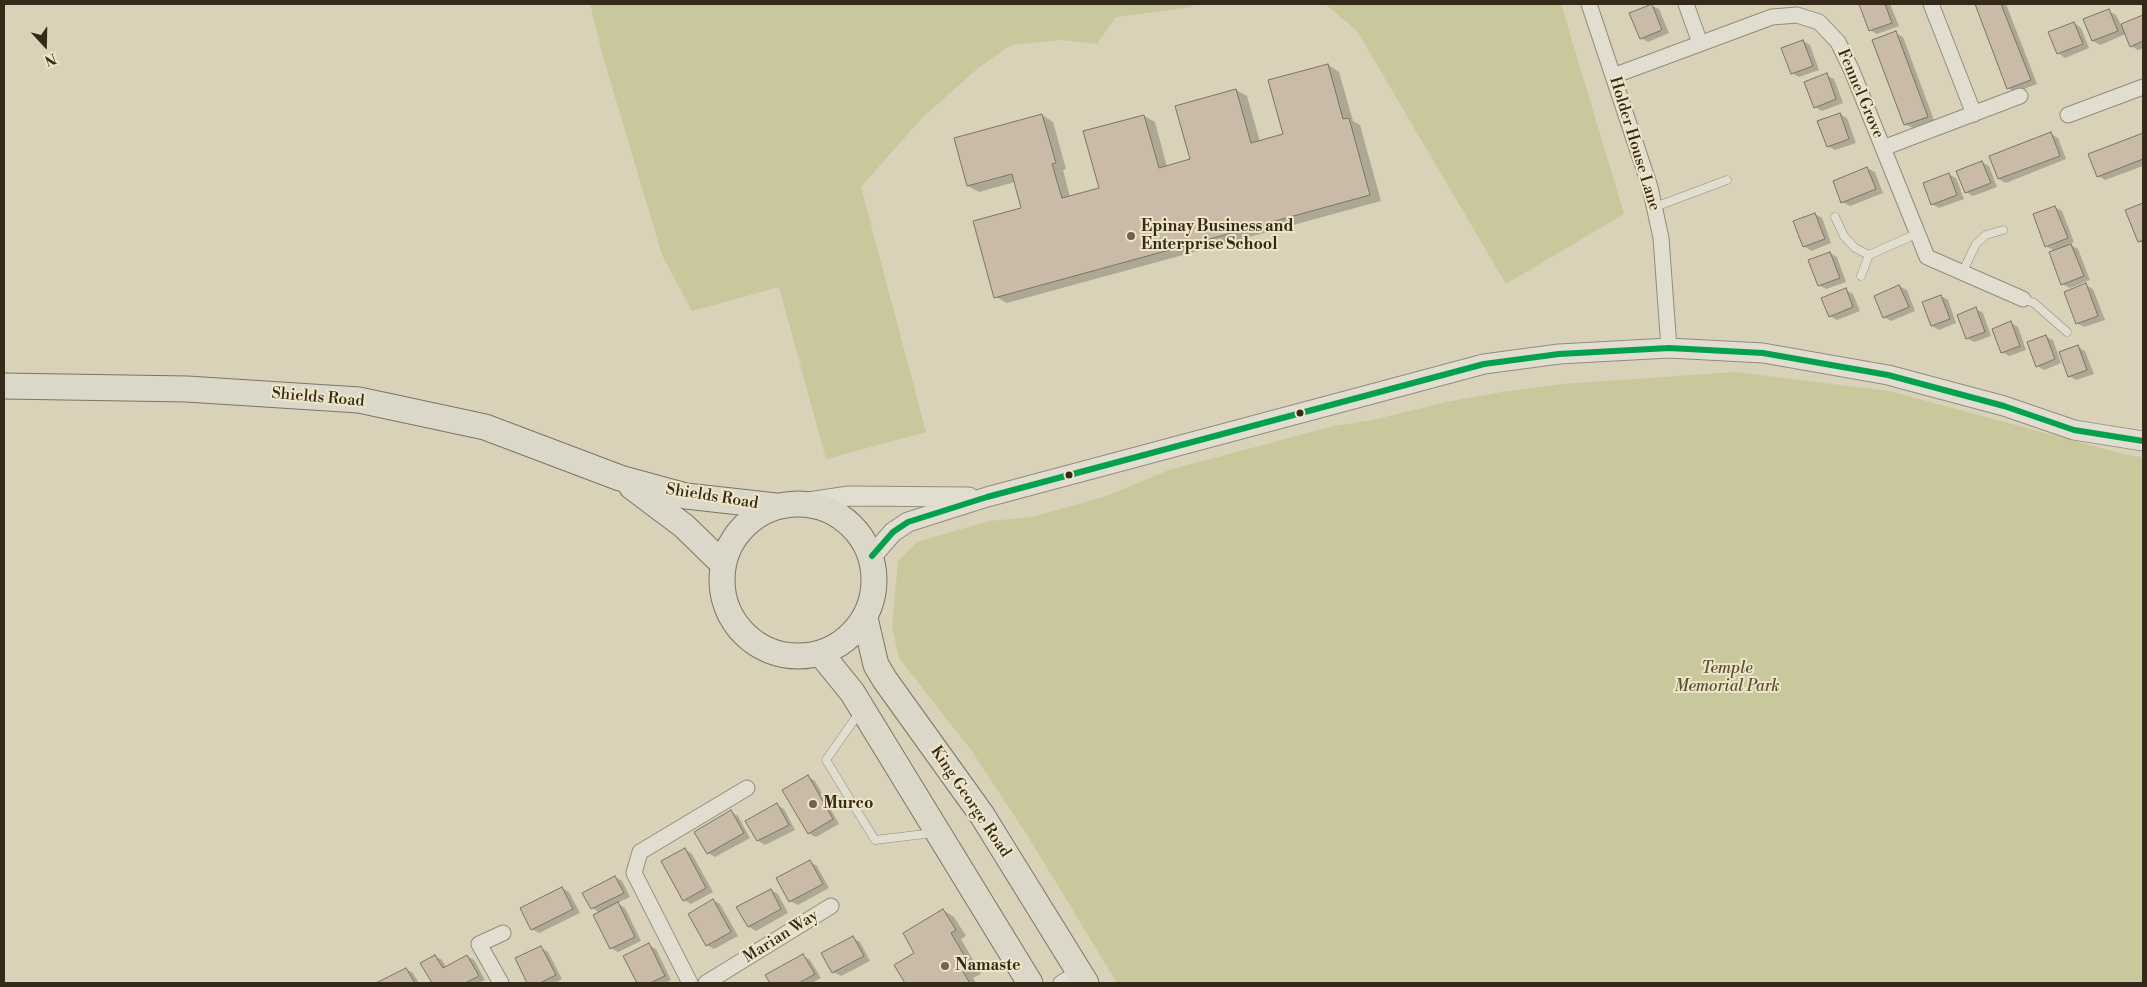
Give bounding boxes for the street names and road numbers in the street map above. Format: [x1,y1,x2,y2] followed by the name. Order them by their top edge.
[1832,46,1888,142] street label: Fennel Grove
[1604,74,1664,214] street label: Holder House Lane
[271,384,365,412] street label: Shields Road
[664,480,760,514] street label: Shields Road
[926,743,1014,861] street label: King George Road
[740,906,822,968] street label: Marian Way

